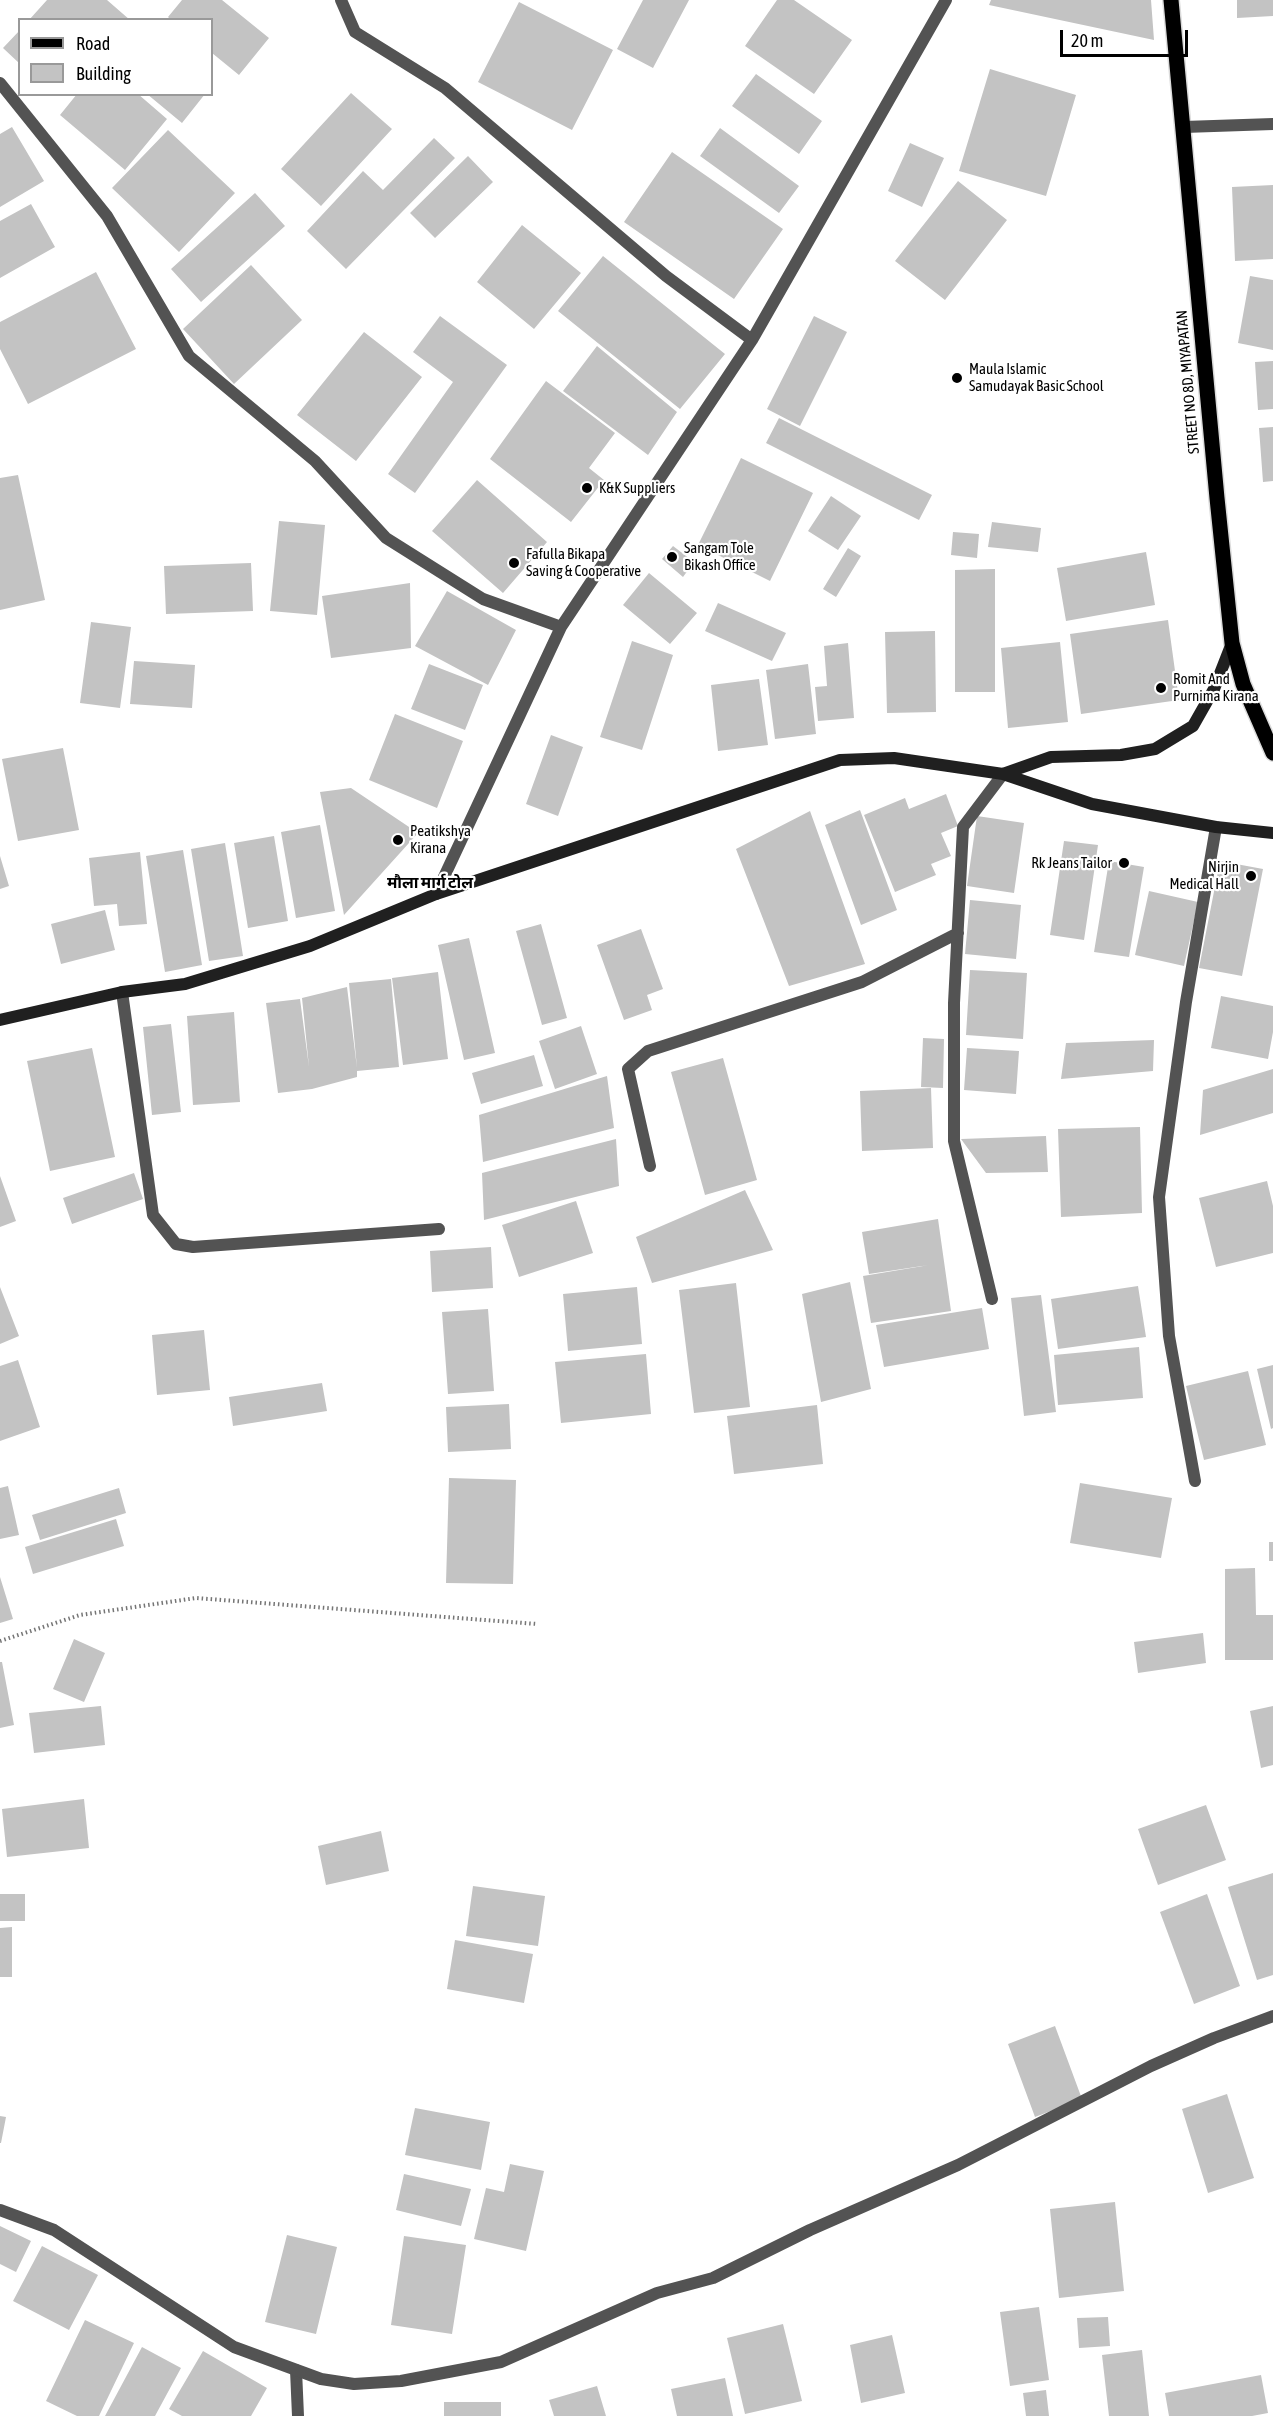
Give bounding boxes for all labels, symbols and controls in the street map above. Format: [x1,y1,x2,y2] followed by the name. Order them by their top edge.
[18,18,213,96] legend
[1063,18,1190,56] scale bar
[1071,30,1103,51] text: 20 m
[76,33,110,54] text: Road
[76,63,131,84] text: Building
[1173,309,1203,455] street label: STREET NO 8D, MIYAPATAN
[969,360,1104,395] place label: Maula Islamic Samudayak Basic School
[950,371,964,385] marker: Maula Islamic Samudayak Basic School
[599,479,675,497] place label: K&K Suppliers
[580,481,594,495] marker: K&K Suppliers
[684,539,755,574] place label: Sangam Tole Bikash Office
[526,545,641,580] place label: Fafulla Bikapa Saving & Cooperative
[665,550,679,564] marker: Sangam Tole Bikash Office
[507,556,521,570] marker: Fafulla Bikapa Saving & Cooperative
[1173,670,1259,705] place label: Romit And Purnima Kirana
[1154,681,1168,695] marker: Romit And Purnima Kirana
[410,822,471,857] place label: Peatikshya Kirana
[391,833,405,847] marker: Peatikshya Kirana
[1031,854,1112,872] place label: Rk Jeans Tailor
[1117,856,1131,870] marker: Rk Jeans Tailor
[1169,858,1239,893] place label: Nirjin Medical Hall
[1244,869,1258,883] marker: Nirjin Medical Hall
[387,873,473,893] district label: मौला मार्ग टोल

